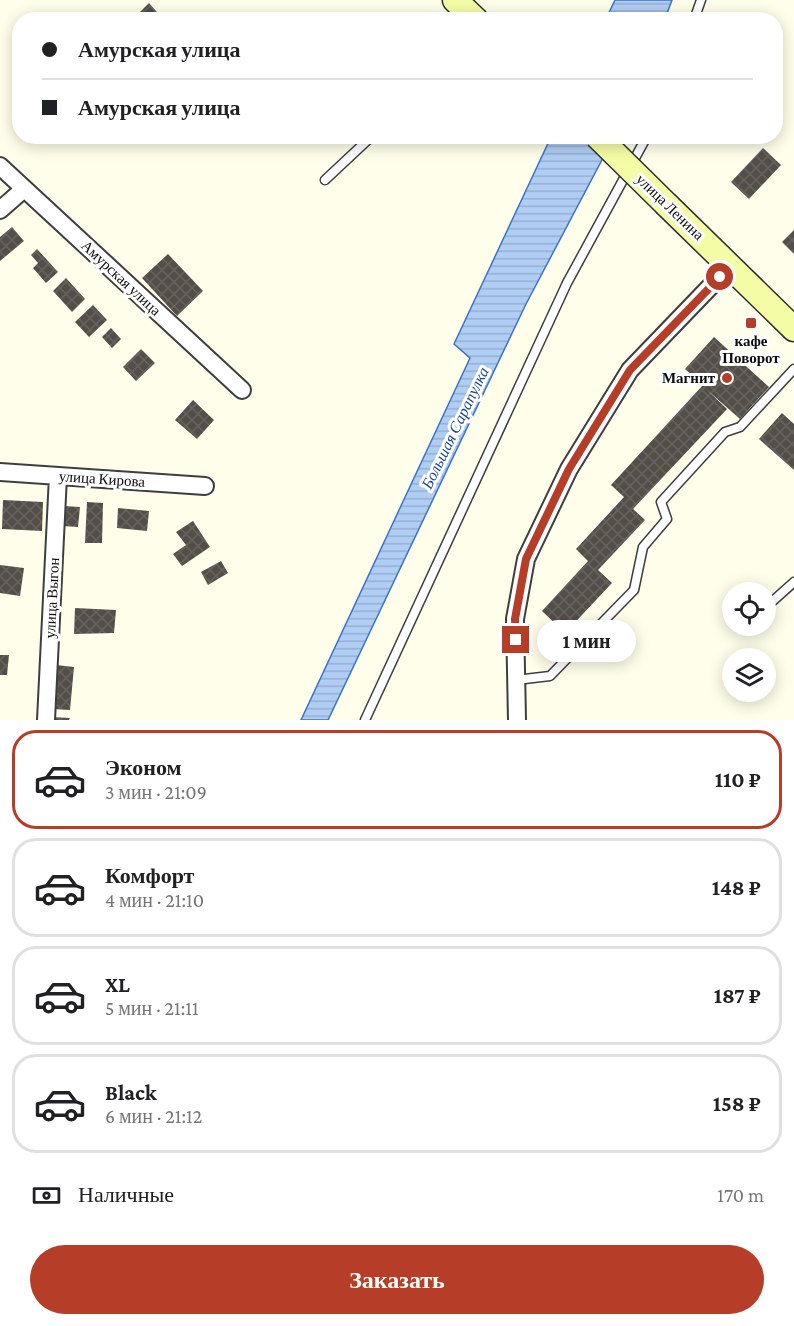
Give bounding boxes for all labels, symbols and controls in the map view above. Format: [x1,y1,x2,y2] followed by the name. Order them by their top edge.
[78,37,241,62] text: Амурская улица
[78,95,241,120] text: Амурская улица
[633,171,707,243] street label: улица Ленина
[78,237,164,319] street label: Амурская улица
[706,263,733,290] route start
[744,316,758,330] marker: кафе Поворот
[722,333,780,366] place label: кафе Поворот
[418,364,493,493] water label: Большая Сарапулка
[662,370,716,386] place label: Магнит
[720,371,734,385] marker: Магнит
[58,468,146,490] street label: улица Кирова
[42,557,62,639] street label: улица Выгон
[722,582,776,702] map controls
[722,582,776,636] button: locate
[537,619,636,661] callout: 1 мин
[502,626,529,653] route end
[563,630,611,652] text: 1 мин
[722,648,776,702] button: layers
[33,753,87,807] icon: car
[105,755,182,780] text: Эконом
[715,767,761,792] text: 110 ₽
[105,781,207,803] text: 3 мин · 21:09
[33,861,87,915] icon: car
[105,863,194,888] text: Комфорт
[712,875,761,900] text: 148 ₽
[105,889,204,911] text: 4 мин · 21:10
[33,969,87,1023] icon: car
[105,972,130,997] text: XL
[714,983,761,1008] text: 187 ₽
[105,997,199,1019] text: 5 мин · 21:11
[33,1077,87,1131] icon: car
[105,1080,157,1105] text: Black
[713,1091,761,1116] text: 158 ₽
[105,1105,202,1127] text: 6 мин · 21:12
[30,1179,63,1212] icon: cash
[78,1182,174,1207] text: Наличные
[717,1184,764,1206] text: 170 m
[30,1245,764,1314] button: Заказать

